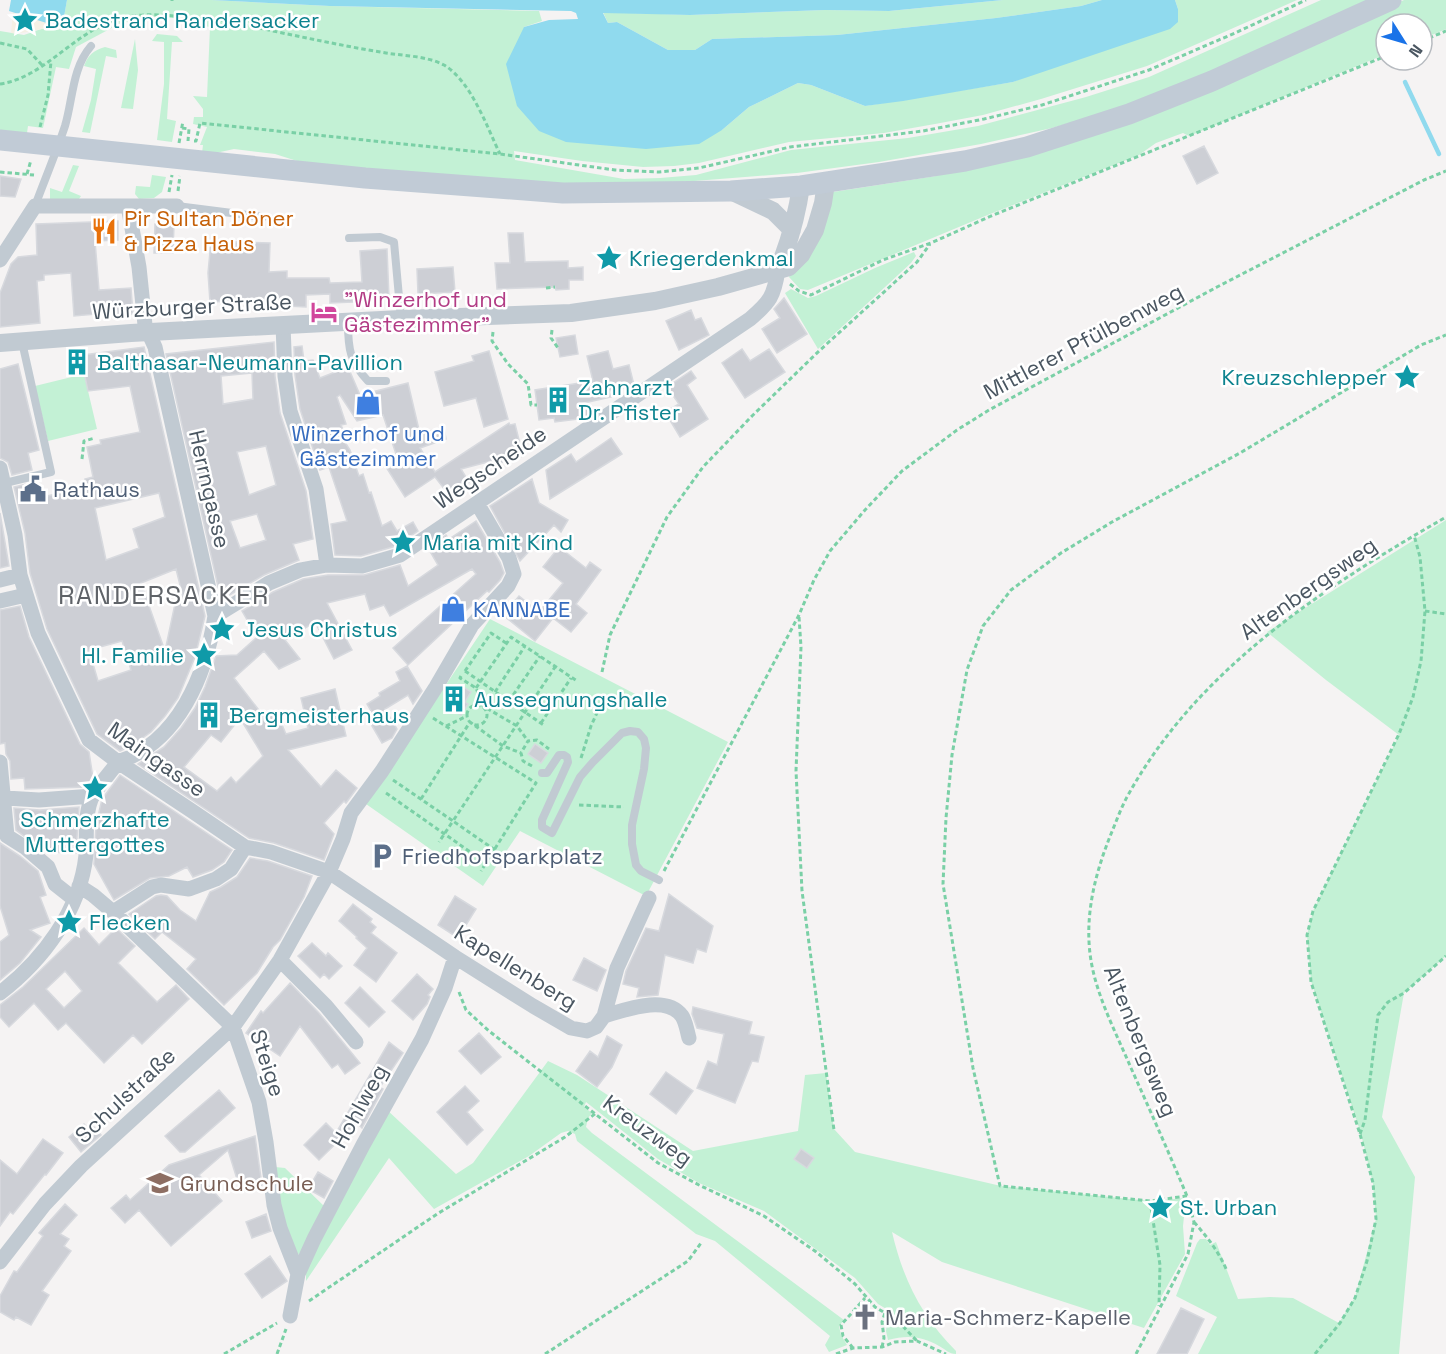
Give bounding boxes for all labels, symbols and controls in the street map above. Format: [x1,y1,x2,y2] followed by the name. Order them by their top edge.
[10,5,40,35] place icon: Badestrand Randersacker
[45,6,319,34] place label: Badestrand Randersacker
[1374,12,1434,72] north arrow
[1404,40,1427,61] text: N
[124,204,294,257] place label: Pir Sultan Döner & Pizza Haus
[89,216,119,246] restaurant icon: Pir Sultan Döner & Pizza Haus
[594,243,624,273] place icon: Kriegerdenkmal
[629,244,794,272] place label: Kriegerdenkmal
[978,277,1188,405] street label: Mittlerer Pfülbenweg
[344,285,507,338] place label: "Winzerhof und Gästezimmer"
[91,287,293,325] street label: Würzburger Straße
[309,297,339,327] hotel icon: "Winzerhof und Gästezimmer"
[62,347,92,377] building icon: Balthasar-Neumann-Pavillion
[97,348,403,376] place label: Balthasar-Neumann-Pavillion
[1392,362,1422,392] place icon: Kreuzschlepper
[1221,363,1387,391] place label: Kreuzschlepper
[578,373,680,426] place label: Zahnarzt Dr. Pfister
[543,385,573,415] building icon: Zahnarzt Dr. Pfister
[353,387,383,417] shop icon: Winzerhof und Gästezimmer
[291,419,445,472] place label: Winzerhof und Gästezimmer
[428,419,552,515] street label: Wegscheide
[183,427,237,551] street label: Herrngasse
[18,474,48,504] public building icon: Rathaus
[53,475,140,503] place label: Rathaus
[388,527,418,557] place icon: Maria mit Kind
[423,528,573,556] place label: Maria mit Kind
[1234,530,1382,646] street label: Altenbergsweg
[58,578,270,612] district label: RANDERSACKER
[438,594,468,624] shop icon: KANNABE
[473,595,570,623] place label: KANNABE
[207,614,237,644] place icon: Jesus Christus
[242,615,398,643] place label: Jesus Christus
[189,640,219,670] place icon: Hl. Familie
[81,641,184,669] place label: Hl. Familie
[439,684,469,714] building icon: Aussegnungshalle
[474,685,668,713] place label: Aussegnungshalle
[194,700,224,730] building icon: Bergmeisterhaus
[229,701,409,729] place label: Bergmeisterhaus
[102,715,212,803] street label: Maingasse
[80,773,110,803] place icon: Schmerzhafte Muttergottes
[20,805,170,858] place label: Schmerzhafte Muttergottes
[367,841,397,871] parking icon: Friedhofsparkplatz
[402,842,603,870] place label: Friedhofsparkplatz
[54,907,84,937] place icon: Flecken
[89,908,170,936] place label: Flecken
[449,918,583,1016] street label: Kapellenberg
[1098,961,1184,1121] street label: Altenbergsweg
[244,1026,292,1100] street label: Steige
[69,1041,181,1149] street label: Schulstraße
[325,1059,393,1153] street label: Hohlweg
[598,1088,698,1172] street label: Kreuzweg
[145,1168,175,1198] school or university icon: Grundschule
[180,1169,314,1197] place label: Grundschule
[1145,1192,1175,1222] place icon: St. Urban
[1180,1193,1277,1221] place label: St. Urban
[850,1302,880,1332] church icon: Maria-Schmerz-Kapelle
[885,1303,1131,1331] place label: Maria-Schmerz-Kapelle

